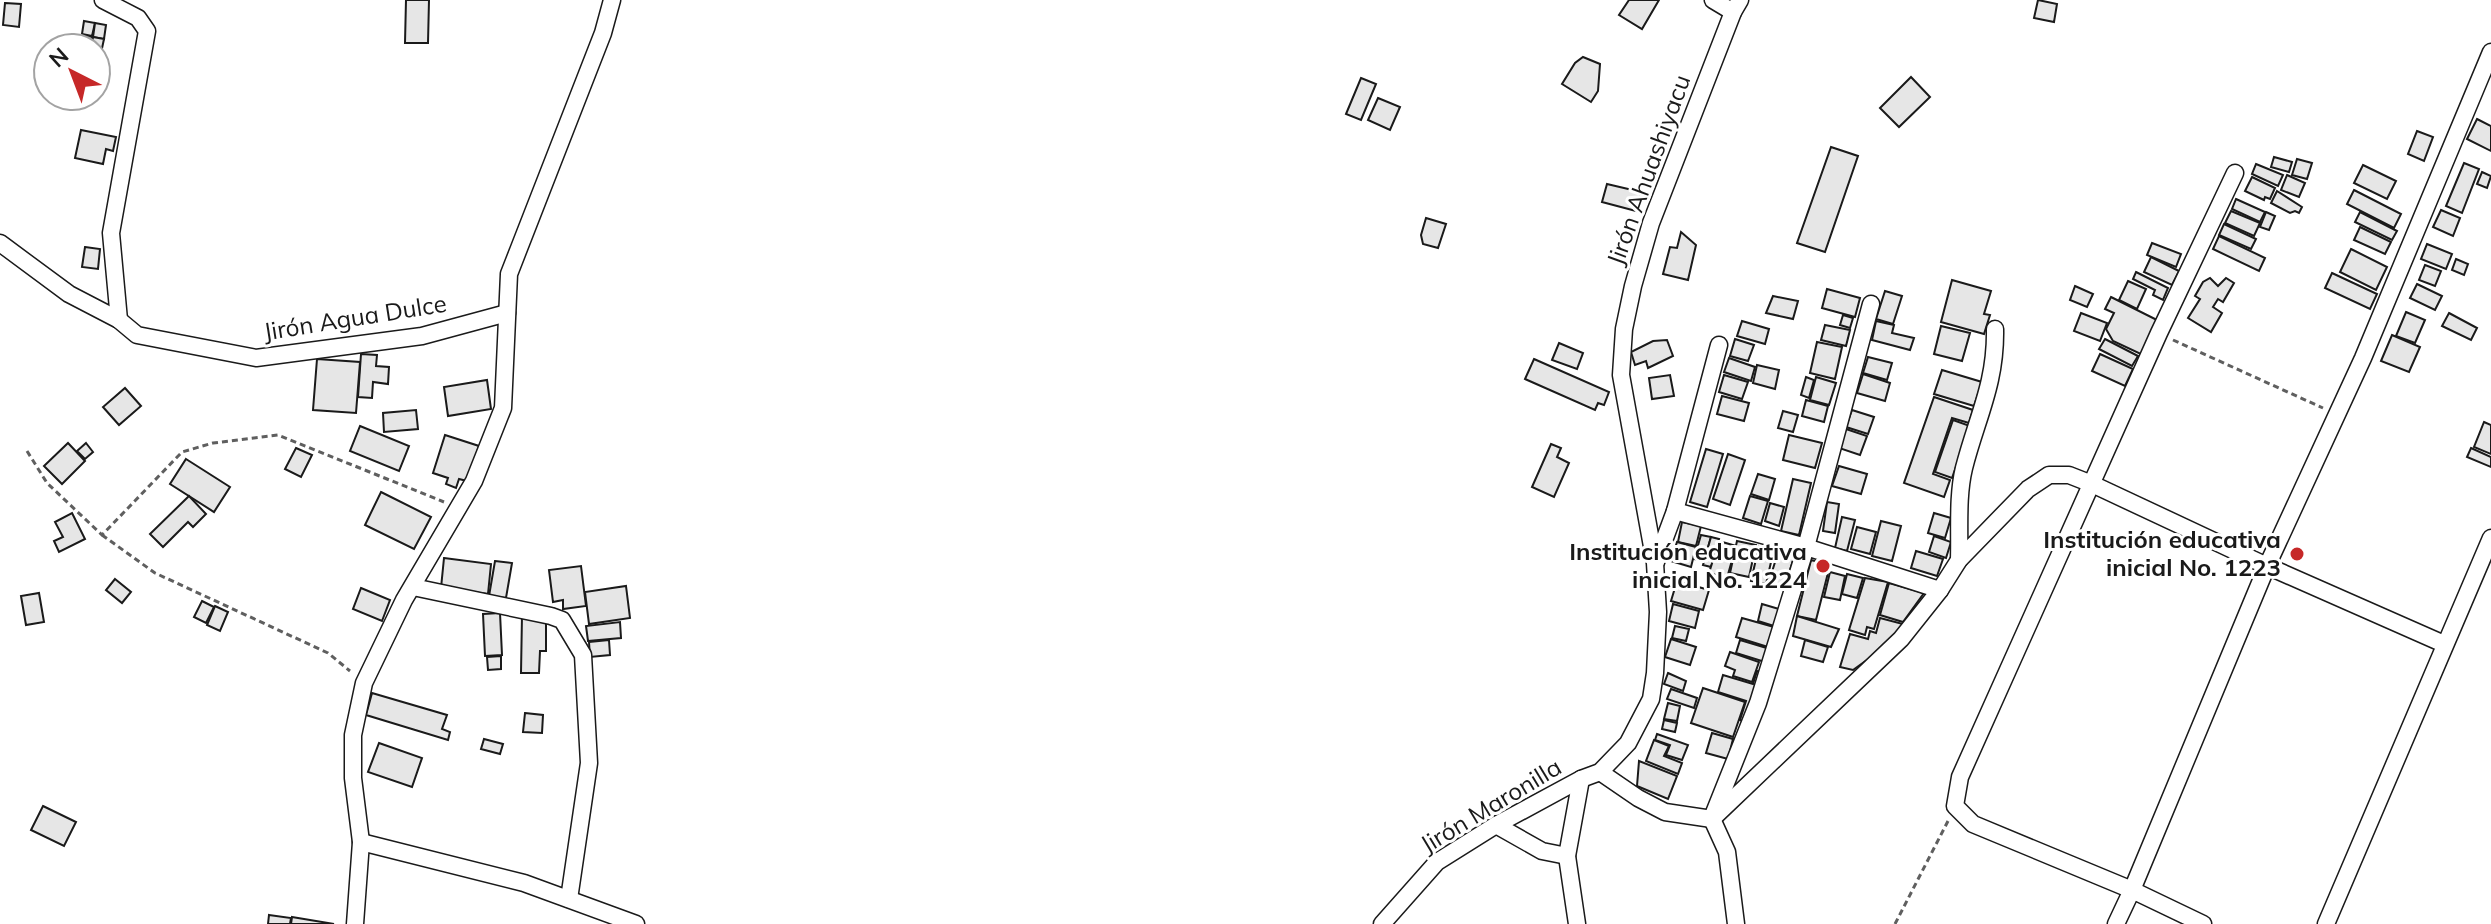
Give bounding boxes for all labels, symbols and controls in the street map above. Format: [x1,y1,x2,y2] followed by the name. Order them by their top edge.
[32,32,112,112] north arrow
[43,41,74,73] text: N
[1600,70,1696,269] street label: Jirón Ahuashiyacu
[261,288,448,346] street label: Jirón Agua Dulce
[2043,524,2281,582] place label: Institución educativa inicial No. 1223
[1569,536,1807,594] place label: Institución educativa inicial No. 1224
[2288,545,2306,563] marker: Institución educativa inicial No. 1223
[1814,557,1832,575] marker: Institución educativa inicial No. 1224
[1415,751,1566,859] street label: Jirón Maronilla

